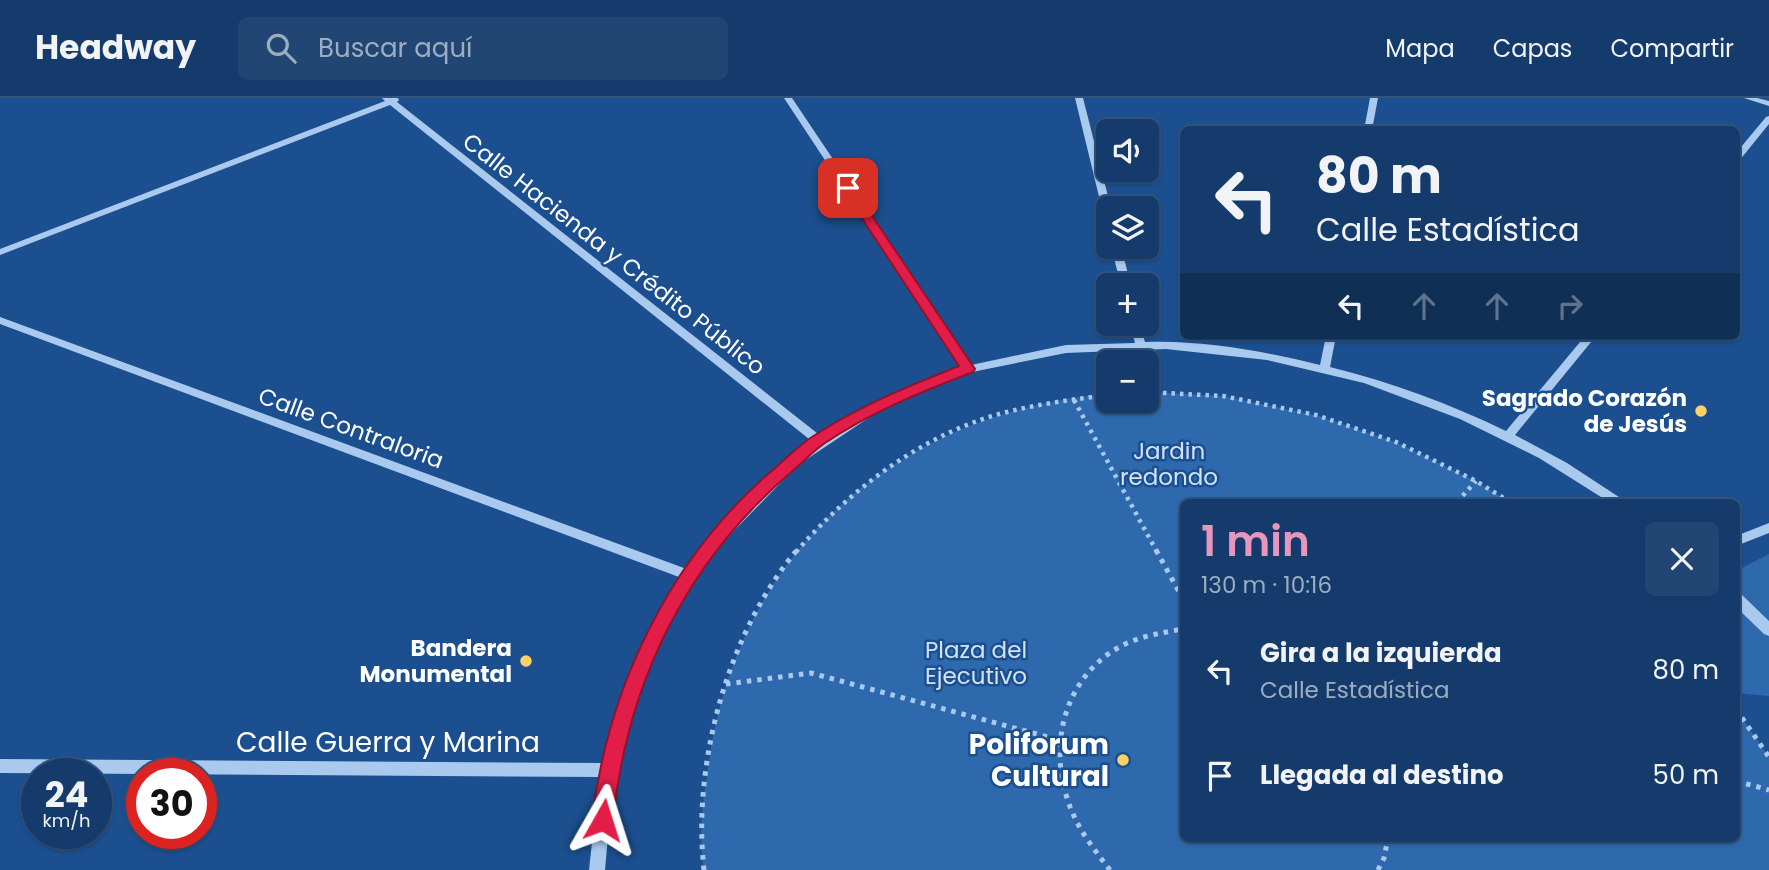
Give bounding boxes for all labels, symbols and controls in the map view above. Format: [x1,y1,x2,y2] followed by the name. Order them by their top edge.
[238,17,728,80] search box
[35,24,196,71] text: Headway
[262,29,300,67] icon: search
[318,30,472,66] text: Buscar aquí
[1385,32,1455,65] text: Mapa
[1493,32,1572,65] text: Capas
[1610,32,1734,65] text: Compartir
[1096,119,1159,413] map controls
[1096,119,1159,182] button: sound
[456,126,772,382] street label: Calle Hacienda y Crédito Público
[1316,142,1442,210] text: 80 m
[1201,154,1292,245] icon: left
[818,158,878,218] pin
[829,169,867,207] icon: arrive
[1096,196,1159,259] button: layers
[1316,207,1580,252] text: Calle Estadística
[1096,273,1159,336] button: +
[1332,287,1370,325] icon: left
[1405,287,1443,325] icon: ahead
[1478,287,1516,325] icon: ahead
[1551,287,1589,325] icon: right
[1096,350,1159,413] button: −
[254,380,448,476] street label: Calle Contraloria
[1482,382,1687,440] place label: Sagrado Corazón de Jesús
[1693,403,1709,419] marker: Sagrado Corazón de Jesús
[1120,435,1218,493] park label: Jardin redondo
[1201,512,1310,571] text: 1 min
[1645,522,1719,596] button: close
[1201,569,1332,601] text: 130 m · 10:16
[359,632,512,690] place label: Bandera Monumental
[925,634,1027,692] park label: Plaza del Ejecutivo
[1260,635,1502,671] text: Gira a la izquierda
[1201,652,1239,690] icon: left
[1653,652,1719,688] text: 80 m
[518,653,534,669] marker: Bandera Monumental
[1260,674,1450,706] text: Calle Estadística
[236,723,540,762] street label: Calle Guerra y Marina
[969,725,1109,796] place label: Poliforum Cultural
[1115,752,1131,768] marker: Poliforum Cultural
[1201,757,1239,795] icon: arrive
[1260,757,1504,793] text: Llegada al destino
[1653,757,1719,793] text: 50 m
[126,758,217,849] speed limit sign: 30
[45,770,88,819] text: 24
[566,783,640,857] position arrow
[43,808,90,833] text: km/h

